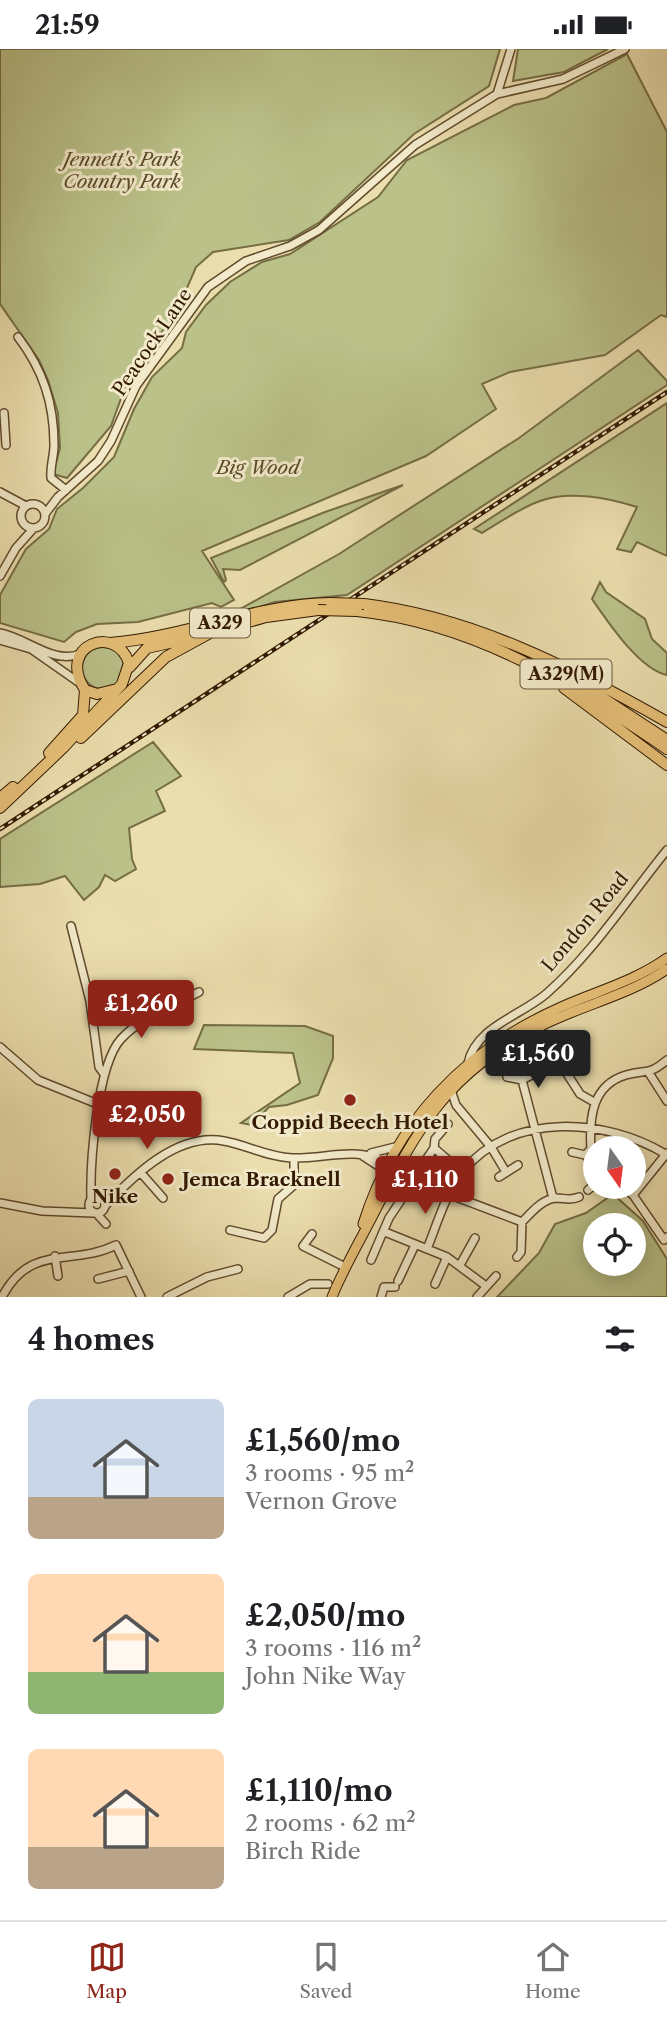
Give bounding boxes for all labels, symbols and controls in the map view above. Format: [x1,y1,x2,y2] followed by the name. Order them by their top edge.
[35,9,100,41] text: 21:59
[58,148,181,193] park label: Jennett's Park Country Park
[108,284,196,400] street label: Peacock Lane
[215,456,301,479] park label: Big Wood
[190,609,250,637] road number: A329
[520,659,612,689] road number: A329(M)
[537,867,634,977] street label: London Road
[84,981,198,1040] pin: £1,260
[104,989,178,1017] text: £1,260
[481,1031,595,1090] pin: £1,560
[501,1039,575,1067] text: £1,560
[90,1091,204,1151] pin: £2,050
[342,1092,358,1108] marker: Coppid Beech Hotel
[108,1100,186,1128] text: £2,050
[252,1111,449,1134] place label: Coppid Beech Hotel
[583,1136,646,1199] north arrow
[583,1136,646,1276] map controls
[368,1157,482,1216] pin: £1,110
[391,1165,459,1193] text: £1,110
[107,1166,123,1182] marker: Nike
[179,1168,341,1191] place label: Jemca Bracknell
[160,1171,176,1187] marker: Jemca Bracknell
[92,1185,138,1208] place label: Nike
[583,1213,646,1276] button: locate
[601,1320,639,1358] icon: filters
[28,1321,155,1358] text: 4 homes
[245,1422,400,1459] text: £1,560/mo
[84,1427,168,1511] icon: home
[245,1459,414,1487] text: 3 rooms · 95 m²
[245,1487,397,1515] text: Vernon Grove
[245,1597,405,1634] text: £2,050/mo
[84,1602,168,1686] icon: home
[245,1634,421,1662] text: 3 rooms · 116 m²
[245,1662,406,1690] text: John Nike Way
[245,1772,392,1809] text: £1,110/mo
[84,1777,168,1861] icon: home
[245,1809,416,1837] text: 2 rooms · 62 m²
[245,1837,361,1865] text: Birch Ride
[86,1938,127,2003] tab: Map
[300,1938,352,2003] tab: Saved
[525,1938,581,2003] tab: Home

